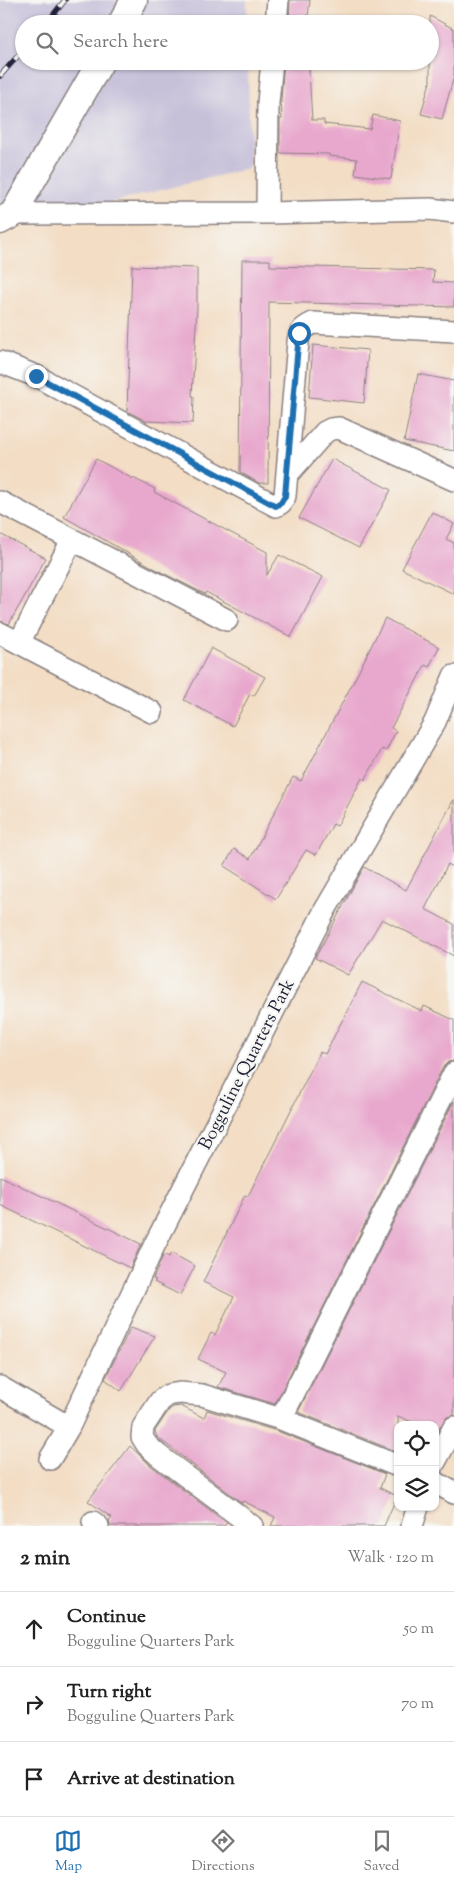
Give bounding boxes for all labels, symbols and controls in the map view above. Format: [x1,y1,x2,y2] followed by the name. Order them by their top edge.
[15,15,439,70] search box
[33,29,61,57] icon: search
[73,29,168,56] text: Search here
[288,322,311,345] route start
[25,365,48,388] route end
[193,975,302,1155] street label: Bogguline Quarters Park
[394,1421,439,1511] map controls
[394,1421,439,1466] button: locate
[394,1466,439,1511] button: layers
[20,1544,70,1574] text: 2 min
[348,1547,434,1570] text: Walk · 120 m
[67,1604,146,1631] text: Continue
[20,1615,48,1643] icon: ahead
[403,1618,434,1641] text: 50 m
[67,1631,235,1654] text: Bogguline Quarters Park
[67,1679,151,1706] text: Turn right
[20,1690,48,1718] icon: right
[401,1693,434,1716] text: 70 m
[67,1706,235,1729] text: Bogguline Quarters Park
[20,1765,48,1793] icon: arrive
[67,1766,235,1793] text: Arrive at destination
[54,1827,82,1877] tab: Map
[191,1827,255,1877] tab: Directions
[364,1827,399,1877] tab: Saved

